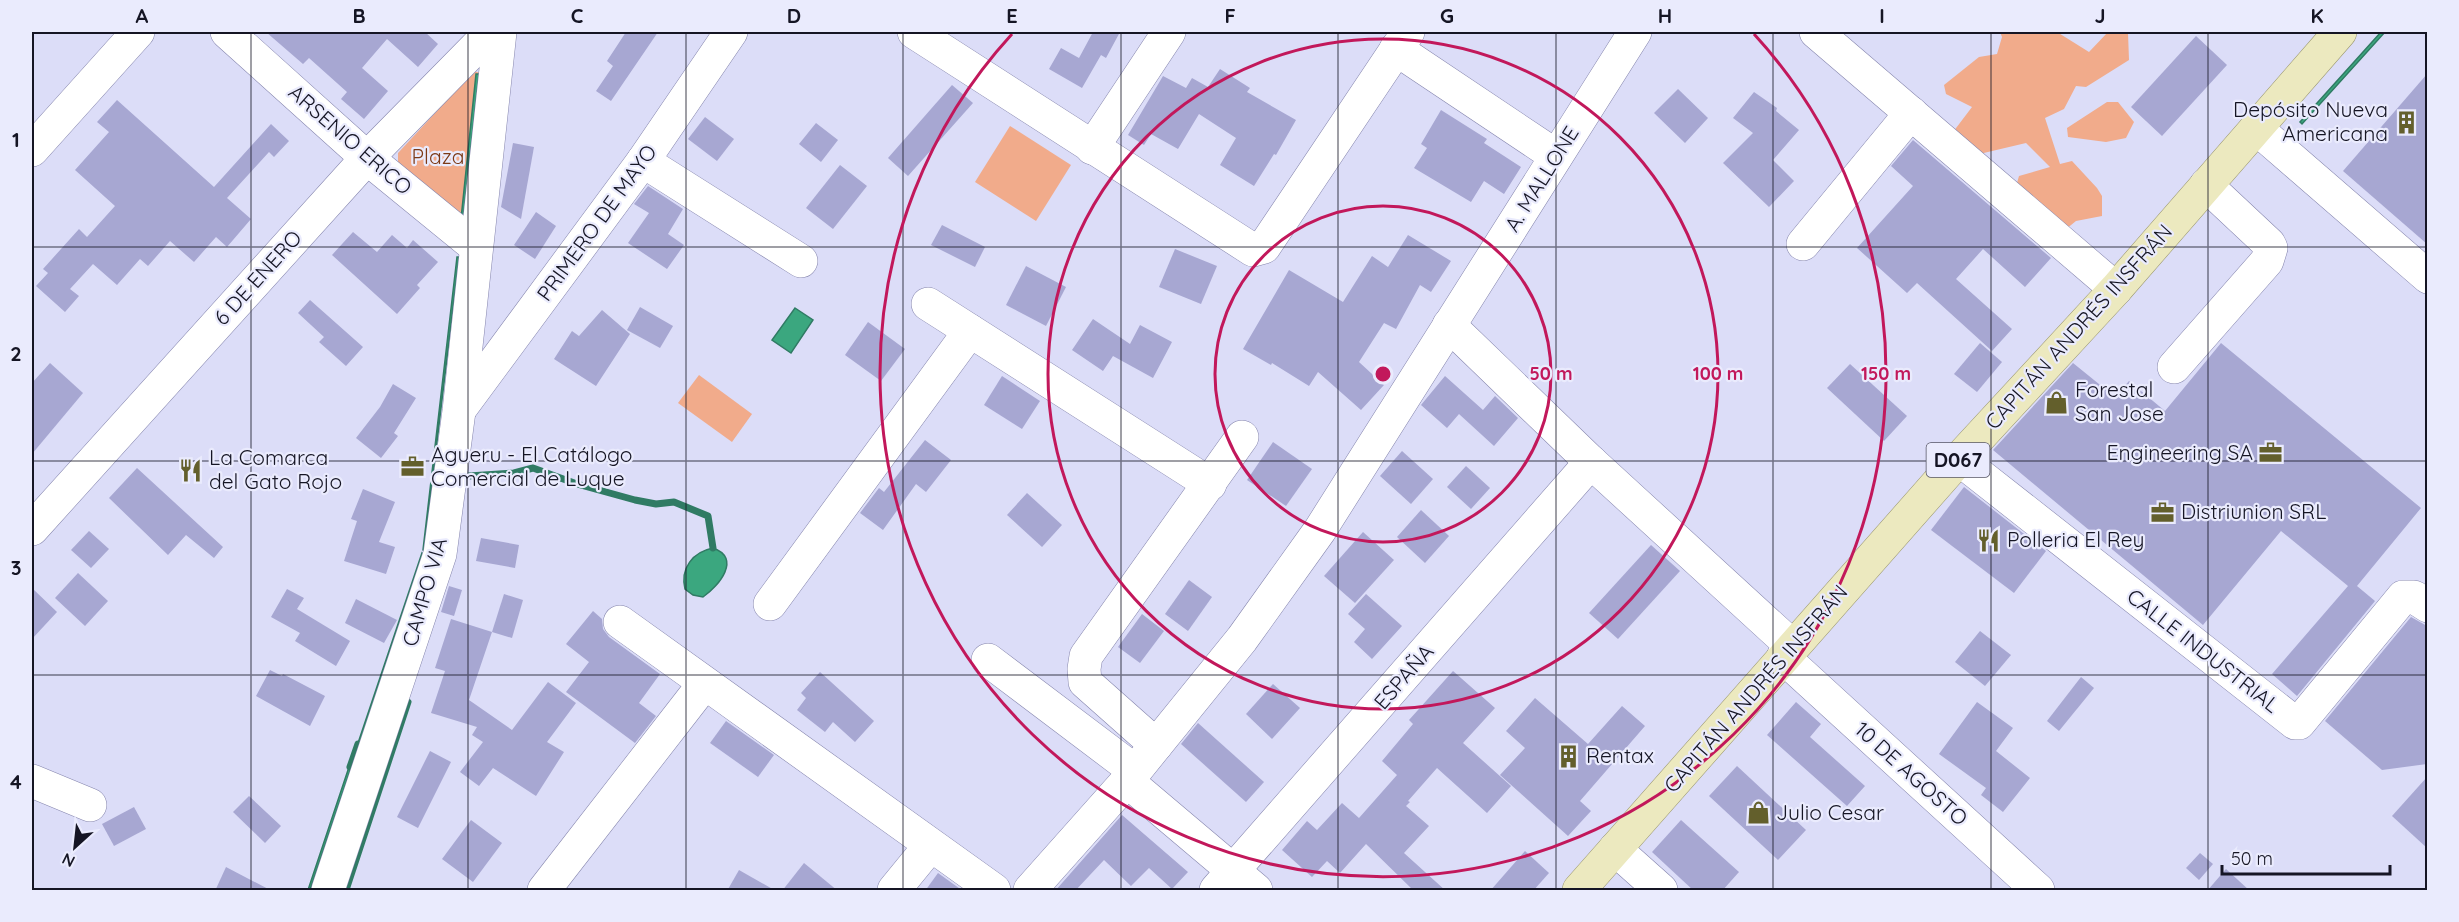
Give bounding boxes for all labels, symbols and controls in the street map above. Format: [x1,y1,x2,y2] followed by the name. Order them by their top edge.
[136,3,149,28] text: A
[352,3,366,28] text: B
[571,3,584,28] text: C
[787,3,801,28] text: D
[1006,3,1018,28] text: E
[1224,3,1236,28] text: F
[1440,3,1454,28] text: G
[1658,3,1672,28] text: H
[1879,3,1885,28] text: I
[2094,3,2106,28] text: J
[2310,3,2324,28] text: K
[284,79,418,200] street label: ARSENIO ERICO
[2233,96,2388,146] place label: Depósito Nueva Americana
[2393,109,2419,135] building icon: Depósito Nueva Americana
[1498,121,1584,236] street label: A. MALLONE
[12,127,20,152] text: 1
[531,139,662,306] street label: PRIMERO DE MAYO
[412,143,464,169] park label: Plaza
[1979,218,2177,434] street label: CAPITÁN ANDRÉS INSFRÁN
[208,224,307,330] street label: 6 DE ENERO
[10,341,22,366] text: 2
[1529,362,1573,385] text: 50 m
[1693,362,1743,385] text: 100 m
[1861,362,1911,385] text: 150 m
[1373,364,1393,384] centre of rings
[2075,376,2164,426] place label: Forestal San Jose
[2044,389,2070,415] shop icon: Forestal San Jose
[2107,439,2253,465] place label: Engineering SA
[2258,440,2284,466] office icon: Engineering SA
[431,441,632,491] place label: Agueru - El Catálogo Comercial de Luque
[1926,443,1990,477] road number: D067
[209,444,342,494] place label: La Comarca del Gato Rojo
[400,454,426,480] office icon: Agueru - El Catálogo Comercial de Luque
[178,457,204,483] restaurant icon: La Comarca del Gato Rojo
[2181,498,2326,524] place label: Distriunion SRL
[2150,499,2176,525] office icon: Distriunion SRL
[2007,526,2145,552] place label: Polleria El Rey
[1976,527,2002,553] restaurant icon: Polleria El Rey
[396,534,452,649] street label: CAMPO VIA
[11,555,21,580] text: 3
[1658,579,1853,798] street label: CAPITÁN ANDRÉS INSFRÁN
[2122,583,2285,718] street label: CALLE INDUSTRIAL
[1368,638,1439,714] street label: ESPAÑA
[1850,716,1974,831] street label: 10 DE AGOSTO
[1586,742,1654,768] place label: Rentax
[1555,743,1581,769] building icon: Rentax
[10,769,22,794] text: 4
[1776,799,1884,825] place label: Julio Cesar
[1745,800,1771,826] shop icon: Julio Cesar
[45,817,105,877] north arrow
[2222,838,2390,876] scale bar
[2231,847,2273,870] text: 50 m
[58,849,78,872] text: N

